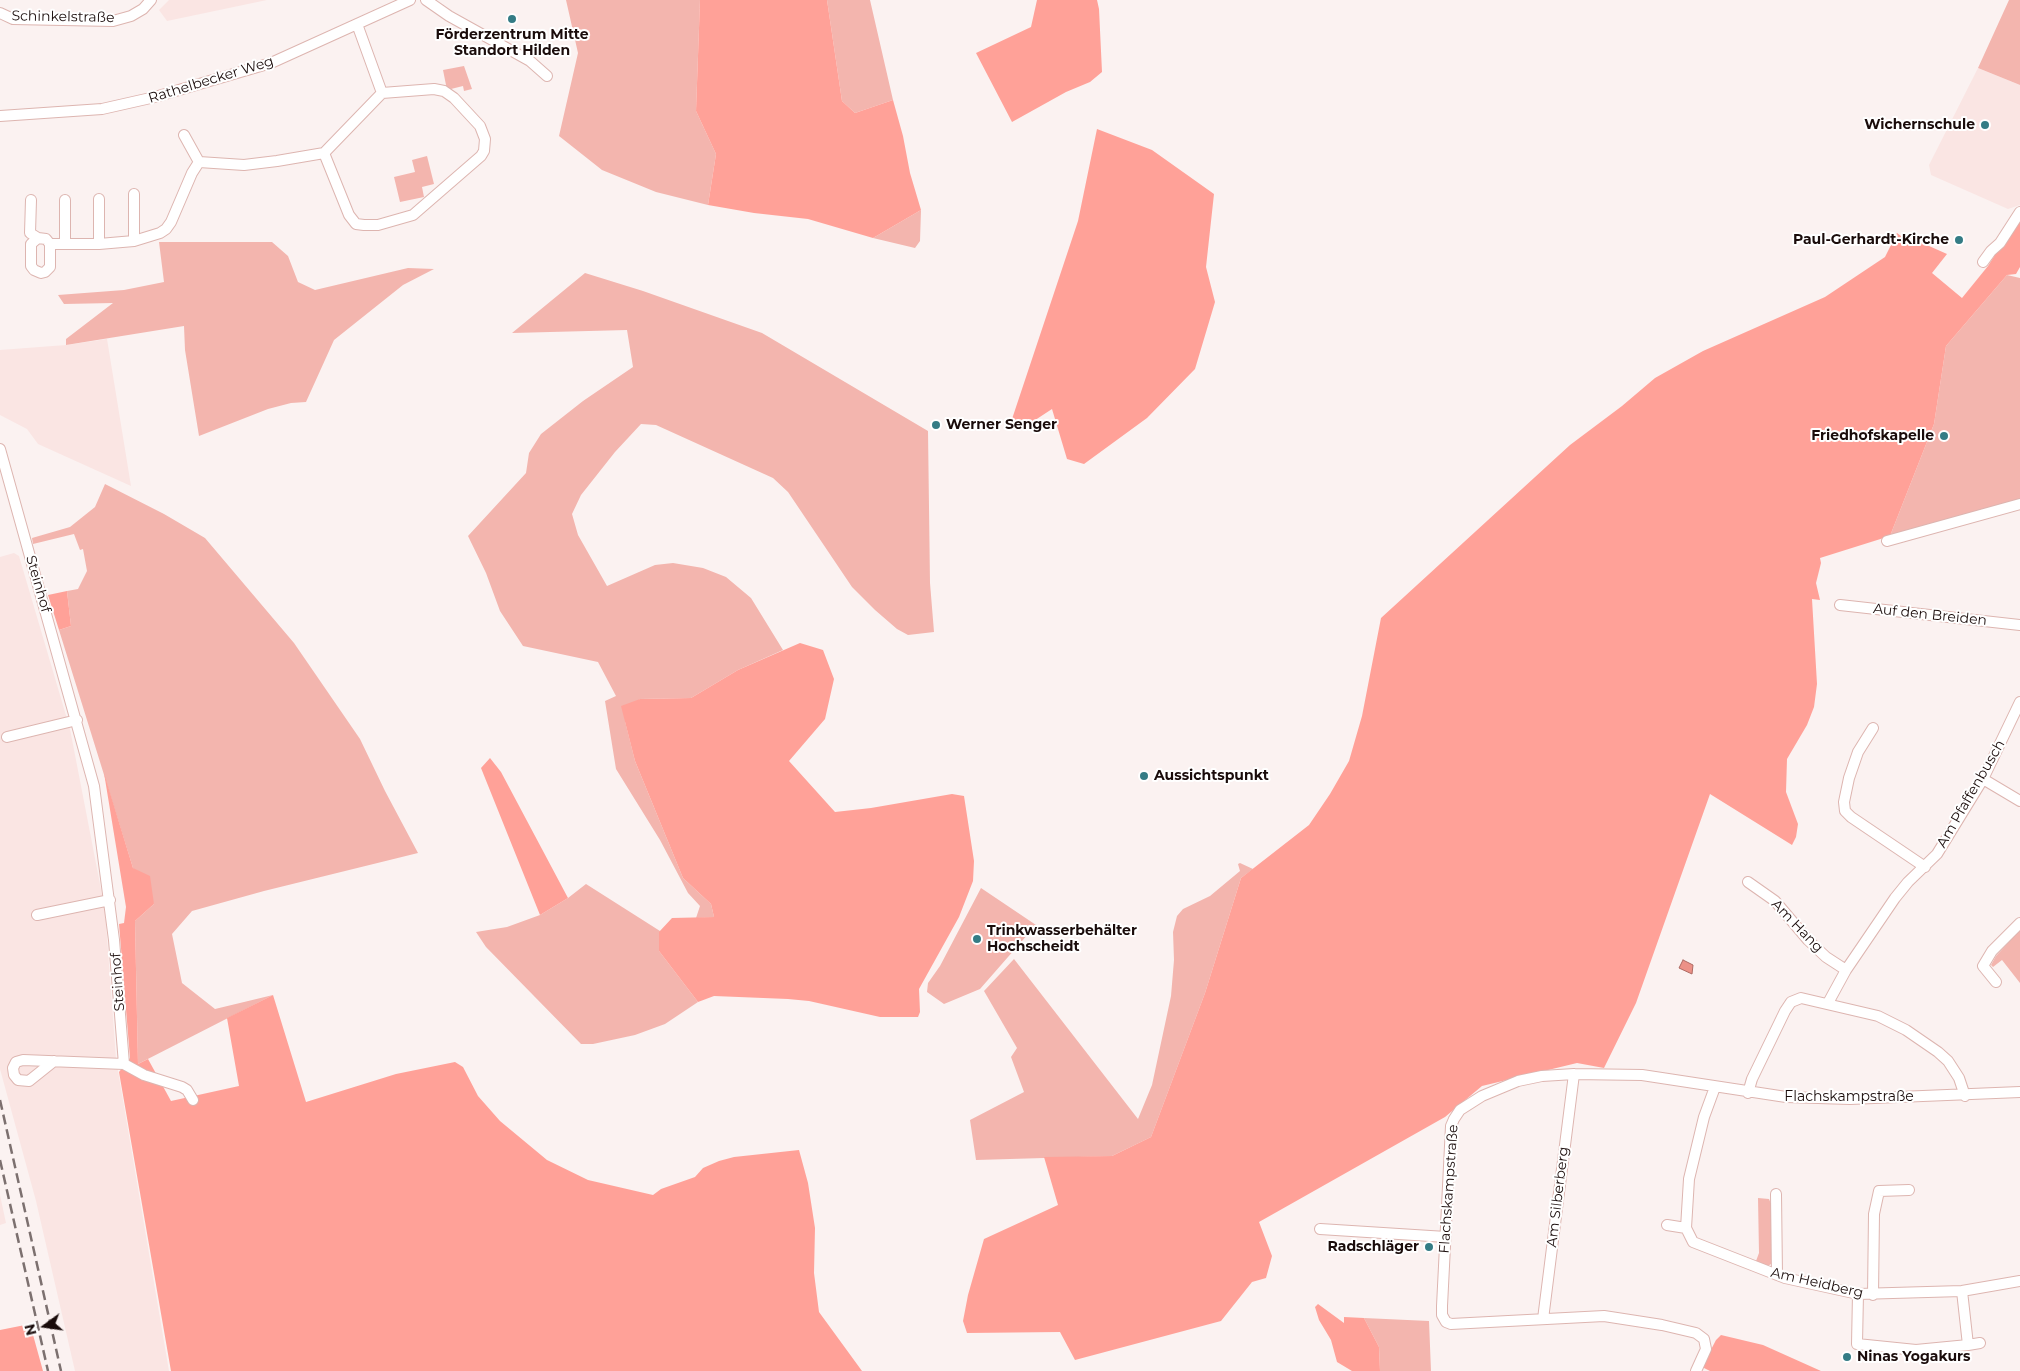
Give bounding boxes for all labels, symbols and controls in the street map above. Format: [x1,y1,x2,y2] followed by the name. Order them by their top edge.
[11,8,115,26] street label: Schinkelstraße
[506,13,518,25] marker: Förderzentrum Mitte Standort Hilden
[436,27,588,59] place label: Förderzentrum Mitte Standort Hilden
[146,53,276,107] street label: Rathelbecker Weg
[1864,117,1975,133] place label: Wichernschule
[1979,119,1991,131] marker: Wichernschule
[1793,232,1949,248] place label: Paul-Gerhardt-Kirche
[1953,234,1965,246] marker: Paul-Gerhardt-Kirche
[946,417,1057,433] place label: Werner Senger
[930,419,942,431] marker: Werner Senger
[1811,428,1934,444] place label: Friedhofskapelle
[1938,430,1950,442] marker: Friedhofskapelle
[22,553,54,615] street label: Steinhof
[1872,601,1988,629] street label: Auf den Breiden
[1933,737,2009,851] street label: Am Pfaffenbusch
[1154,768,1269,784] place label: Aussichtspunkt
[1138,770,1150,782] marker: Aussichtspunkt
[1768,896,1826,956] street label: Am Hang
[987,923,1137,956] place label: Trinkwasserbehälter Hochscheidt
[971,933,983,945] marker: Trinkwasserbehälter Hochscheidt
[108,952,128,1012] street label: Steinhof
[1784,1089,1914,1105] street label: Flachskampstraße
[1436,1124,1462,1254] street label: Flachskampstraße
[1544,1146,1572,1248] street label: Am Silberberg
[1327,1239,1419,1255] place label: Radschläger
[1423,1241,1435,1253] marker: Radschläger
[1769,1264,1865,1302] street label: Am Heidberg
[20,1301,70,1351] north arrow
[20,1322,41,1337] text: N
[1857,1349,1971,1365] place label: Ninas Yogakurs
[1841,1351,1853,1363] marker: Ninas Yogakurs

